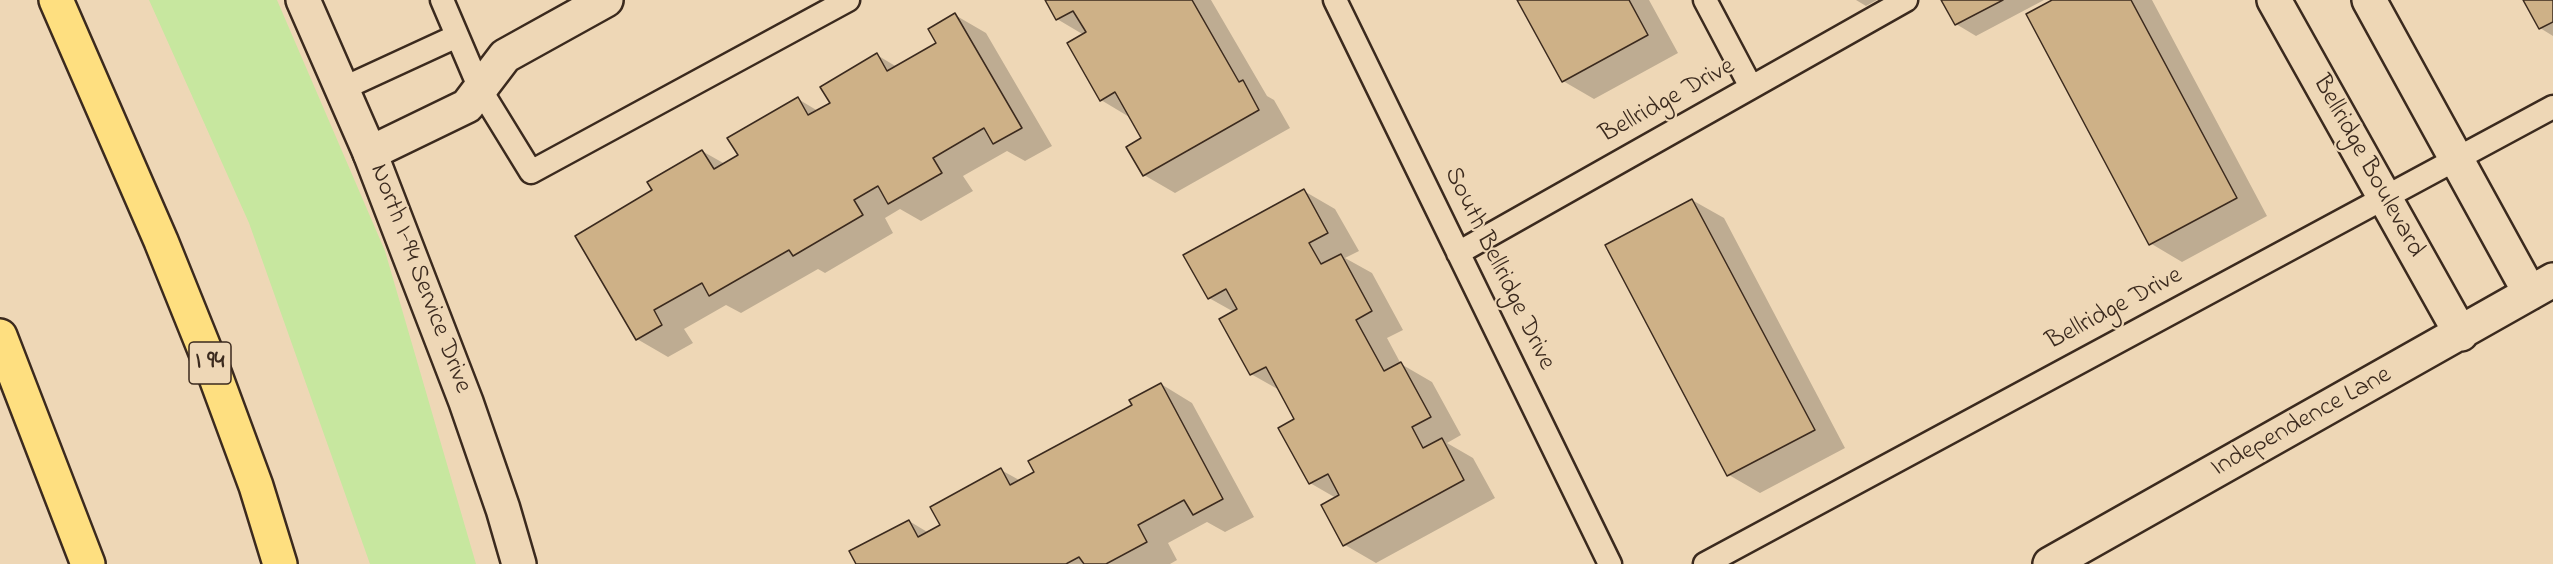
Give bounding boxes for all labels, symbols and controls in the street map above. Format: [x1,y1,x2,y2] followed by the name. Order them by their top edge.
[1595,52,1741,152] street label: Bellridge Drive
[2304,70,2430,264] street label: Bellridge Boulevard
[361,160,477,398] street label: North I-94 Service Drive
[1435,162,1561,376] street label: South Bellridge Drive
[2042,261,2188,359] street label: Bellridge Drive
[189,342,231,384] road number: I 94
[2207,361,2397,485] street label: Independence Lane

